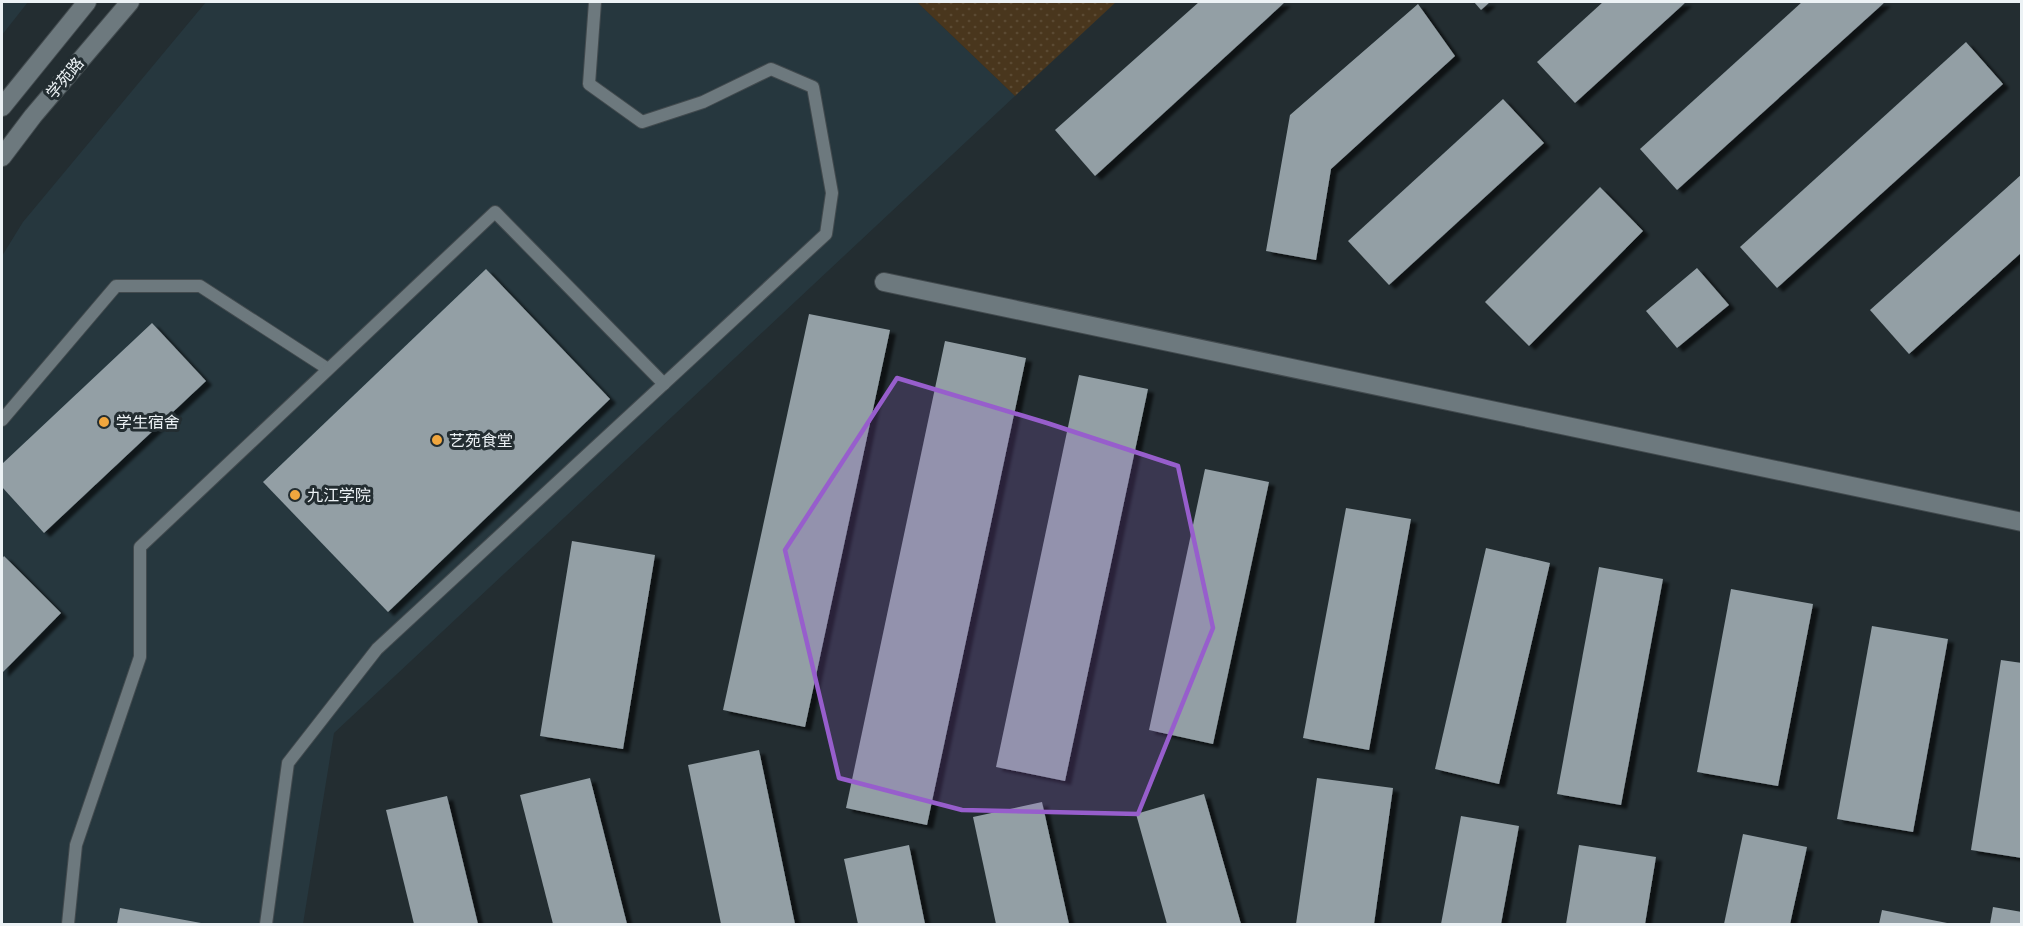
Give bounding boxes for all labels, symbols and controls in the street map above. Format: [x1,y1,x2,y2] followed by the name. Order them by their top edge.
[42,53,88,103] street label: 学苑路
[116,412,180,433] place label: 学生宿舍
[97,415,111,429] marker: 学生宿舍
[449,430,513,451] place label: 艺苑食堂
[430,433,444,447] marker: 艺苑食堂
[307,485,371,506] place label: 九江学院
[288,488,302,502] marker: 九江学院

